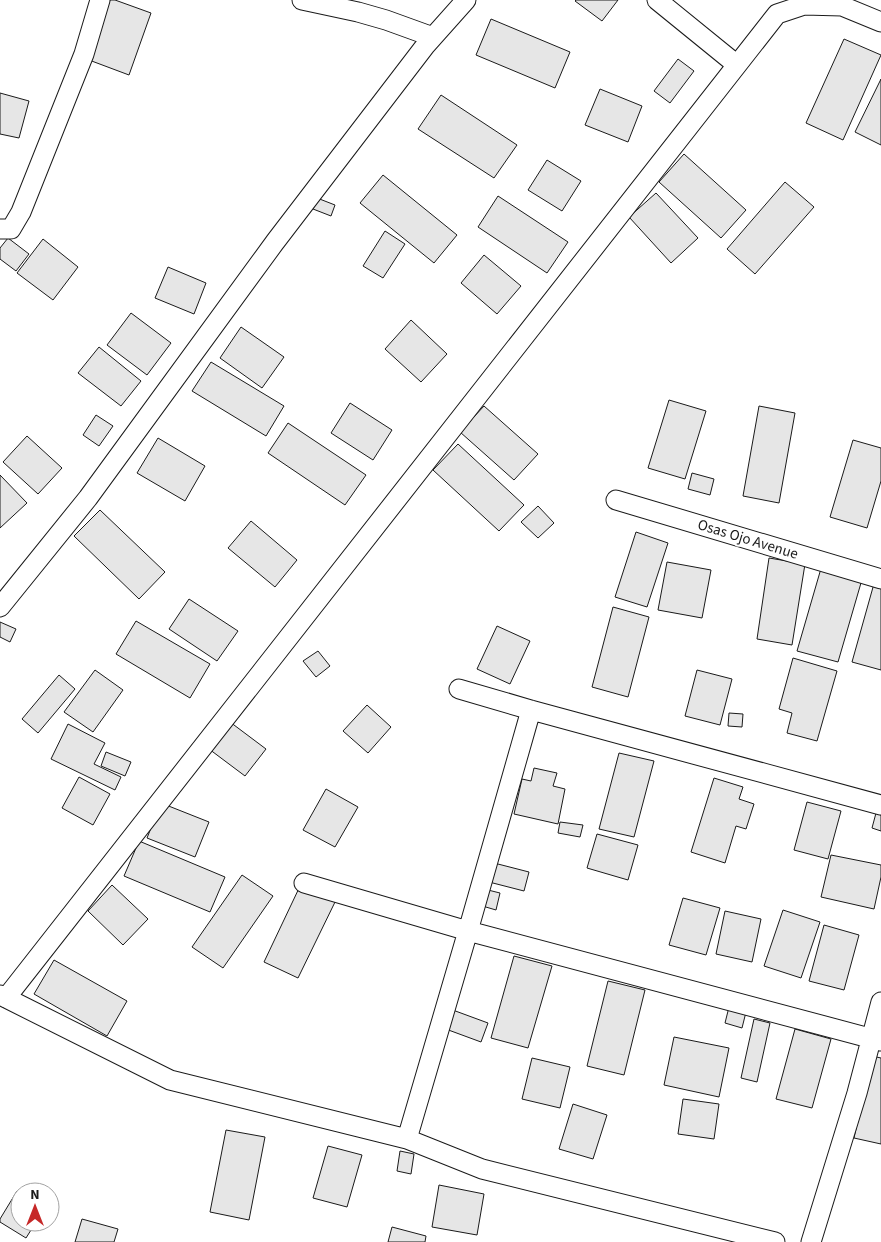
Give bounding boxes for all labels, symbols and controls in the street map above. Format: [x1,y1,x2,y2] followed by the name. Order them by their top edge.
[695,514,801,565] street label: Osas Ojo Avenue
[10,1182,60,1232] north arrow
[30,1185,40,1205] text: N

